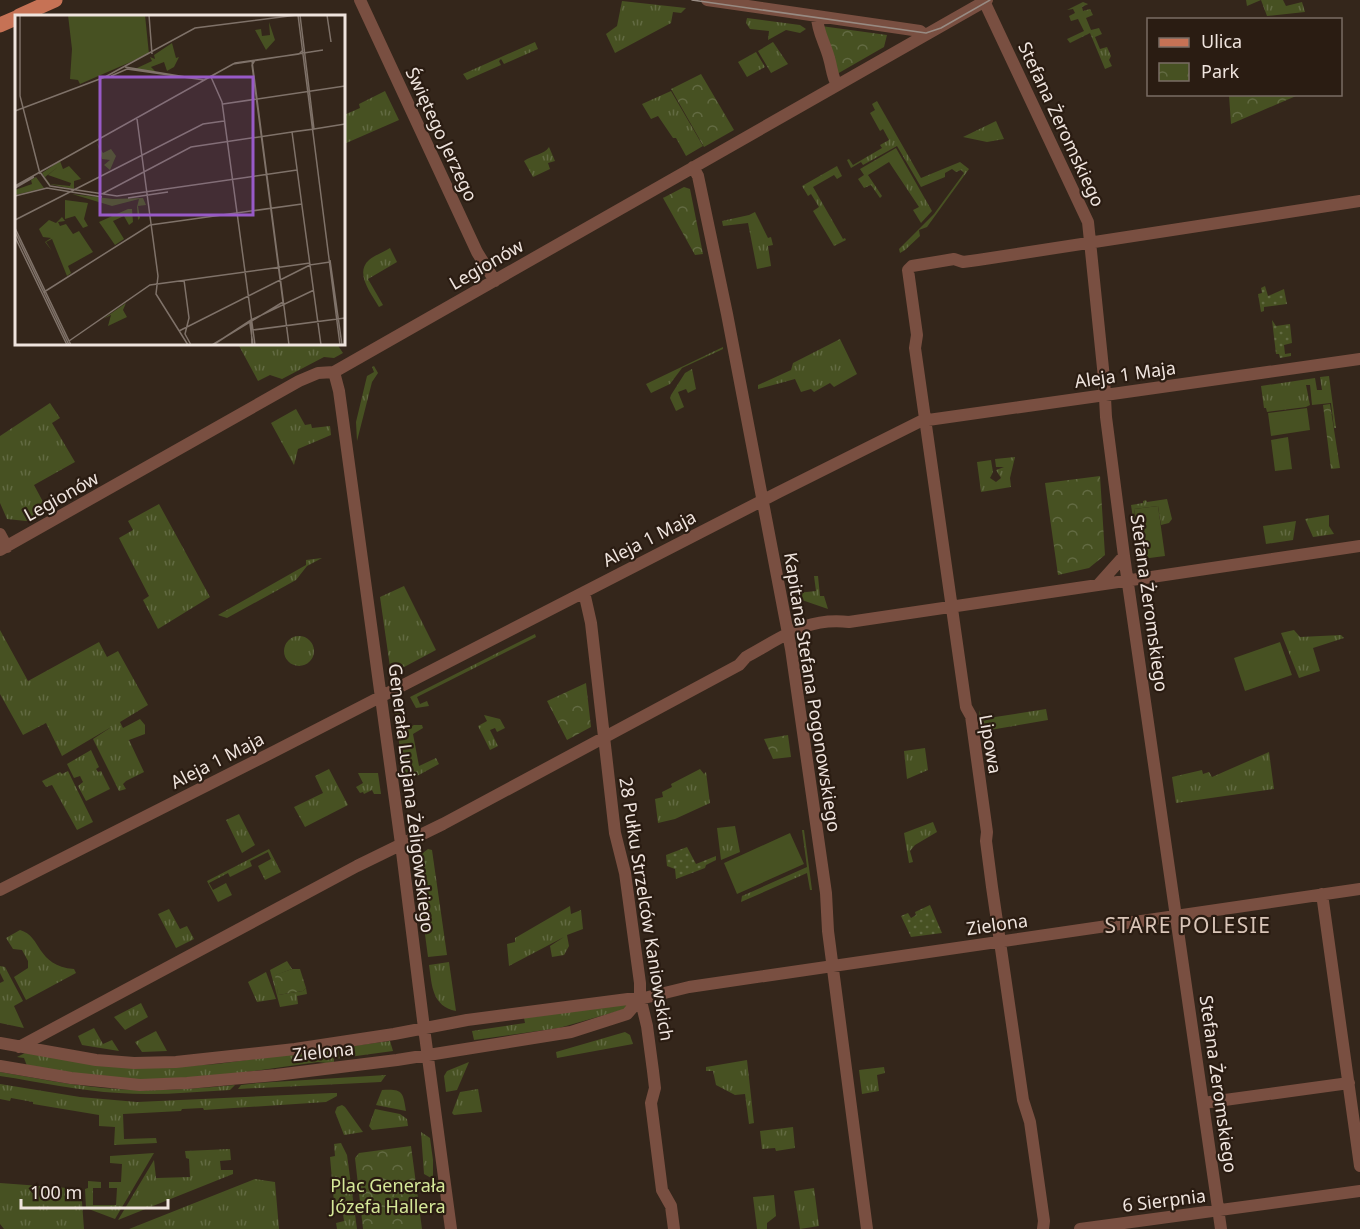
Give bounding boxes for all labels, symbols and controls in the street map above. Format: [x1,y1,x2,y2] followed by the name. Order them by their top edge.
[15,15,345,345] inset map
[1147,18,1342,96] legend
[1201,29,1242,53] text: Ulica
[1013,38,1111,210] street label: Stefana Żeromskiego
[1201,59,1239,83] text: Park
[400,63,484,205] street label: Świętego Jerzego
[444,233,528,295] street label: Legionów
[1073,355,1177,393] street label: Aleja 1 Maja
[19,466,103,526] street label: Legionów
[598,504,700,572] street label: Aleja 1 Maja
[1126,513,1174,693] street label: Stefana Żeromskiego
[779,551,847,833] street label: Kapitana Stefana Pogonowskiego
[384,662,440,934] street label: Generała Lucjana Żeligowskiego
[974,712,1008,776] street label: Lipowa
[166,726,268,794] street label: Aleja 1 Maja
[614,775,680,1043] street label: 28 Pułku Strzelców Kaniowskich
[965,908,1029,940] street label: Zielona
[1105,911,1271,939] district label: STARE POLESIE
[1195,994,1243,1174] street label: Stefana Żeromskiego
[291,1036,355,1066] street label: Zielona
[21,1172,168,1210] scale bar
[328,1173,446,1218] park label: Plac Generała Józefa Hallera
[30,1180,82,1204] text: 100 m
[1121,1183,1207,1217] street label: 6 Sierpnia

